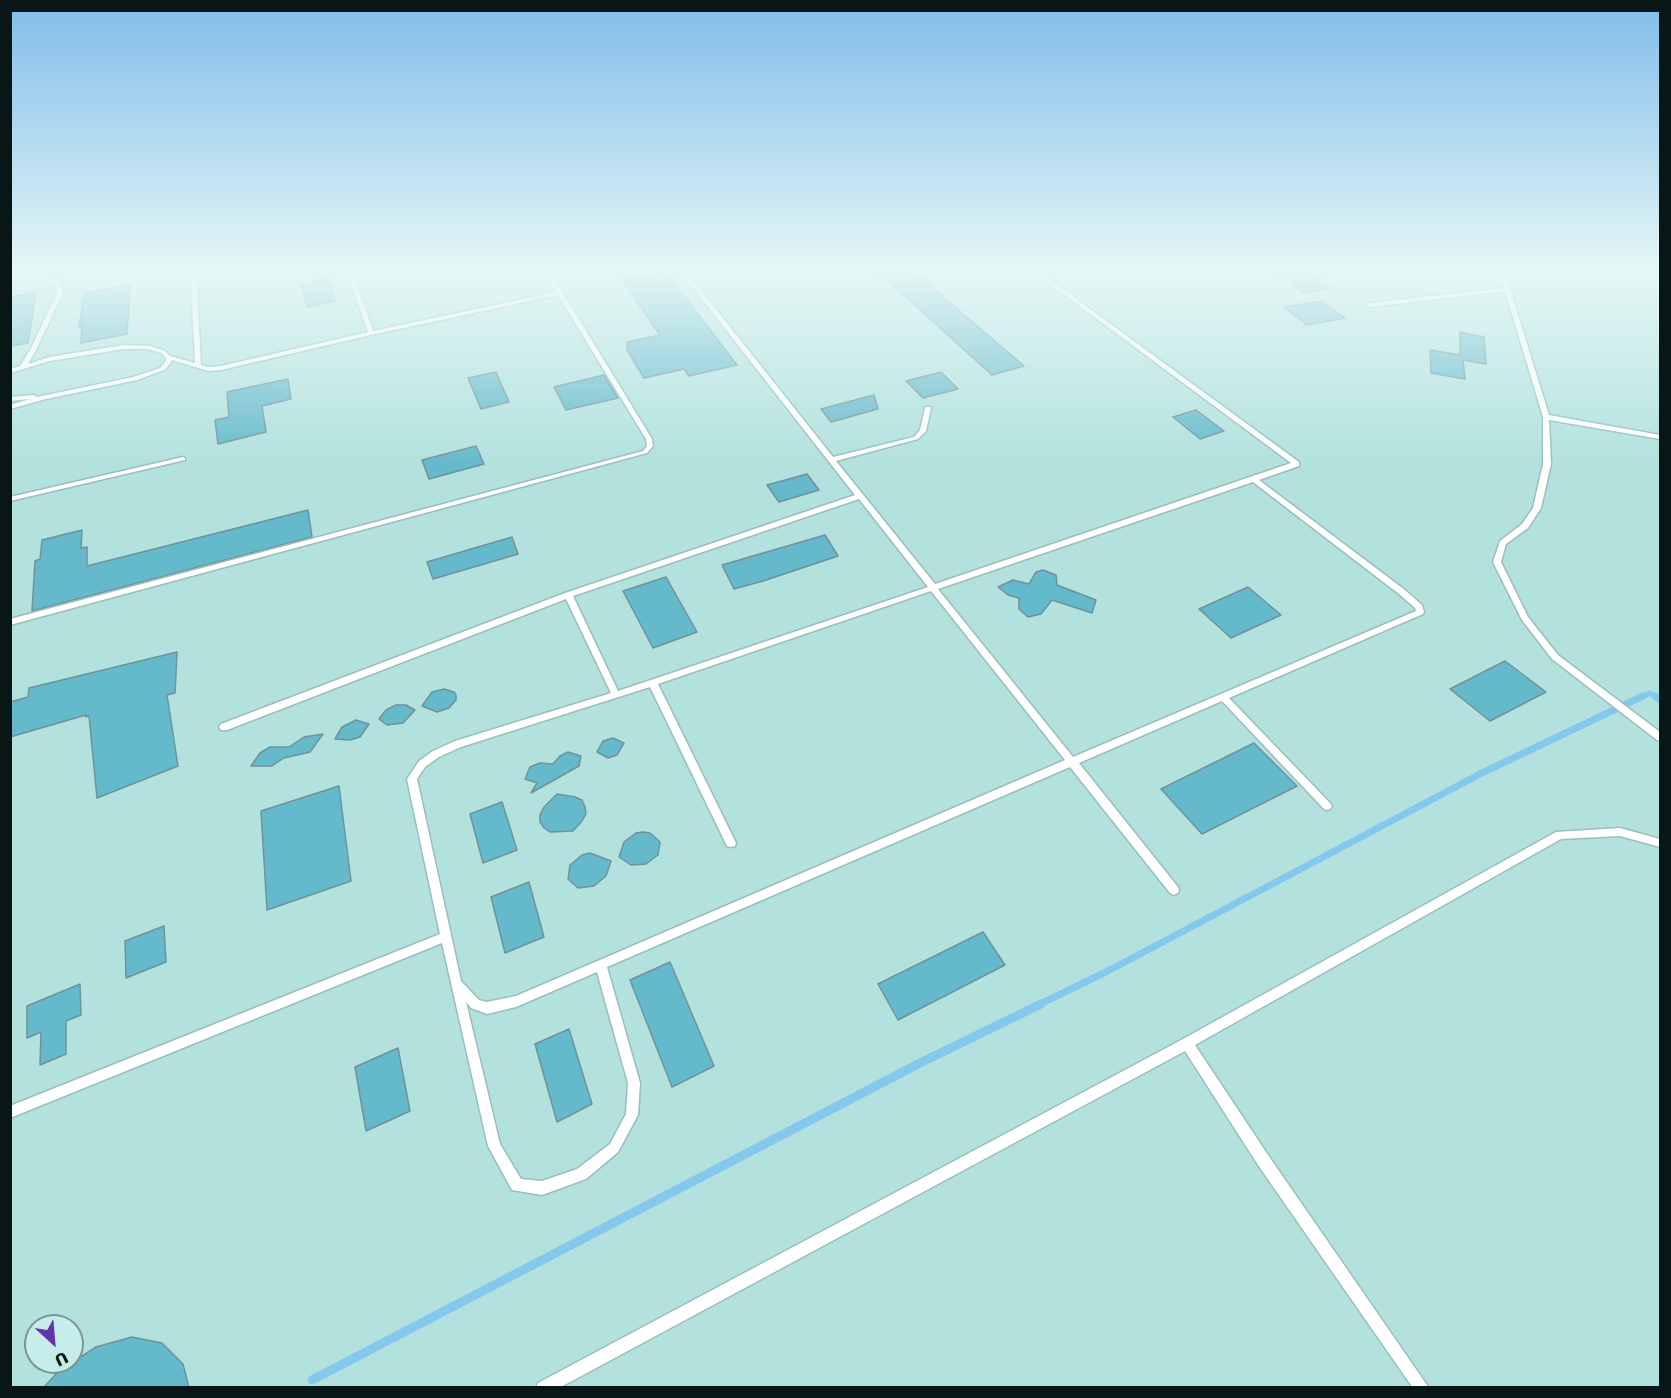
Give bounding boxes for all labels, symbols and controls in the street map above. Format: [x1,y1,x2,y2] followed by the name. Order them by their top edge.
[24,1314,84,1374] north arrow
[51,1347,71,1370] text: U

